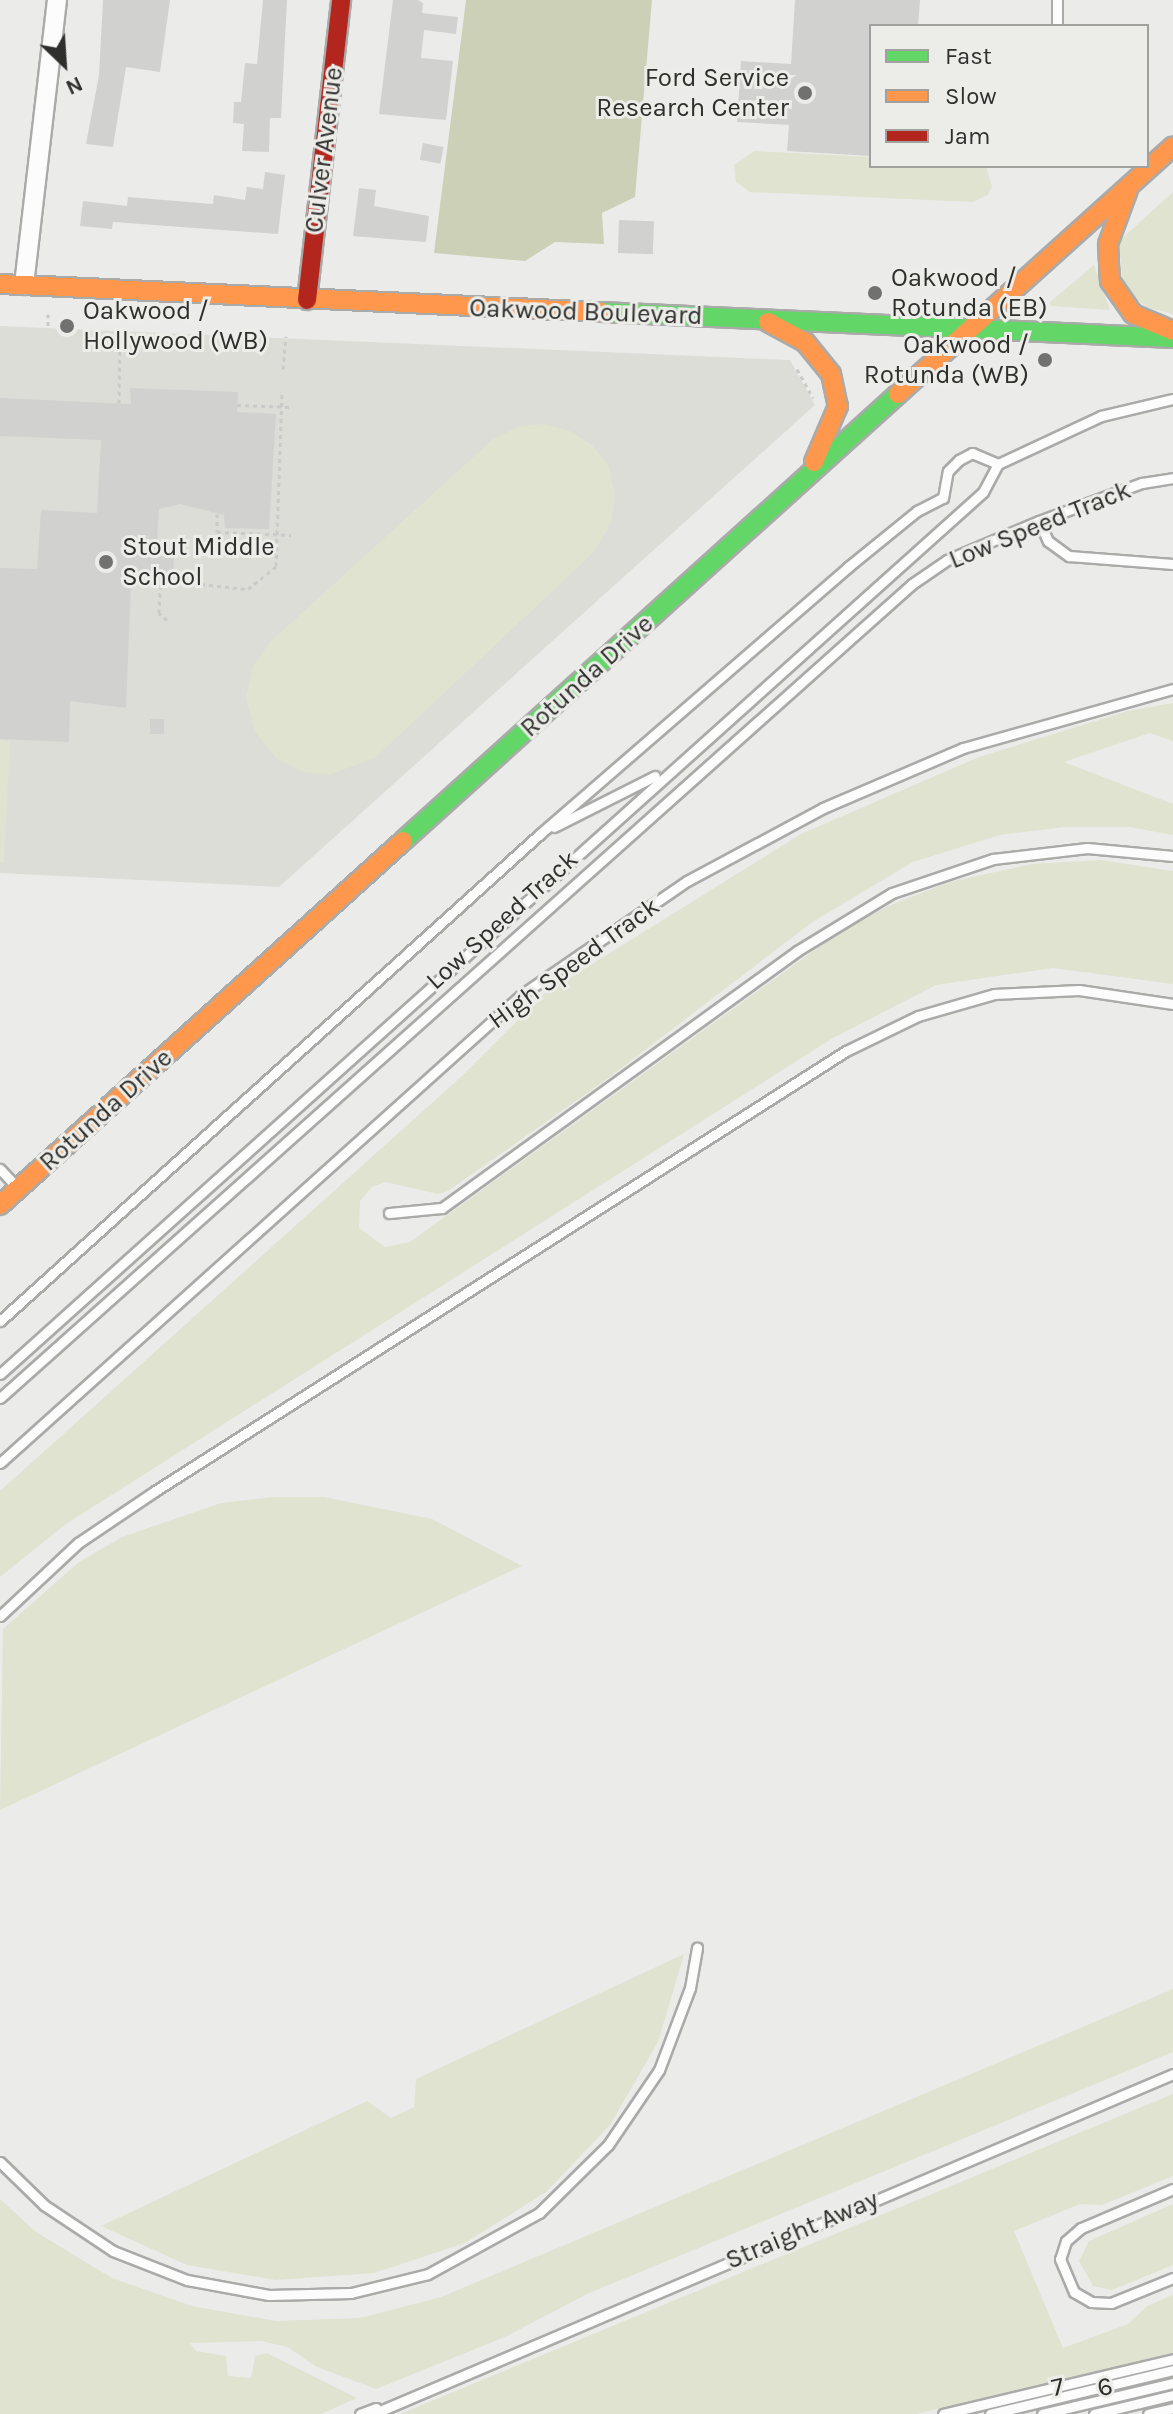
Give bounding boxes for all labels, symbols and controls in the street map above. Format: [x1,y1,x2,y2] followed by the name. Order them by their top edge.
[24,24,104,104] north arrow
[869,24,1149,168] legend
[945,42,992,70] text: Fast
[596,62,789,124] place label: Ford Service Research Center
[298,65,350,235] street label: Culver Avenue
[61,71,87,101] text: N
[945,82,997,110] text: Slow
[796,84,814,102] marker: Ford Service Research Center
[945,122,990,150] text: Jam
[891,262,1047,324] place label: Oakwood / Rotunda (EB)
[866,284,884,302] marker: Oakwood / Rotunda (EB)
[469,292,703,332] street label: Oakwood Boulevard
[83,295,268,356] place label: Oakwood / Hollywood (WB)
[58,317,76,335] marker: Oakwood / Hollywood (WB)
[864,329,1029,390] place label: Oakwood / Rotunda (WB)
[1036,351,1054,369] marker: Oakwood / Rotunda (WB)
[944,474,1136,576] street label: Low Speed Track
[122,531,275,592] place label: Stout Middle School
[97,553,115,571] marker: Stout Middle School
[514,608,660,744] street label: Rotunda Drive
[420,844,584,996] street label: Low Speed Track
[482,890,666,1036] street label: High Speed Track
[33,1042,179,1178] street label: Rotunda Drive
[721,2184,883,2276] street label: Straight Away
[1049,2370,1067,2404] street label: 7
[1094,2370,1116,2404] street label: 6

